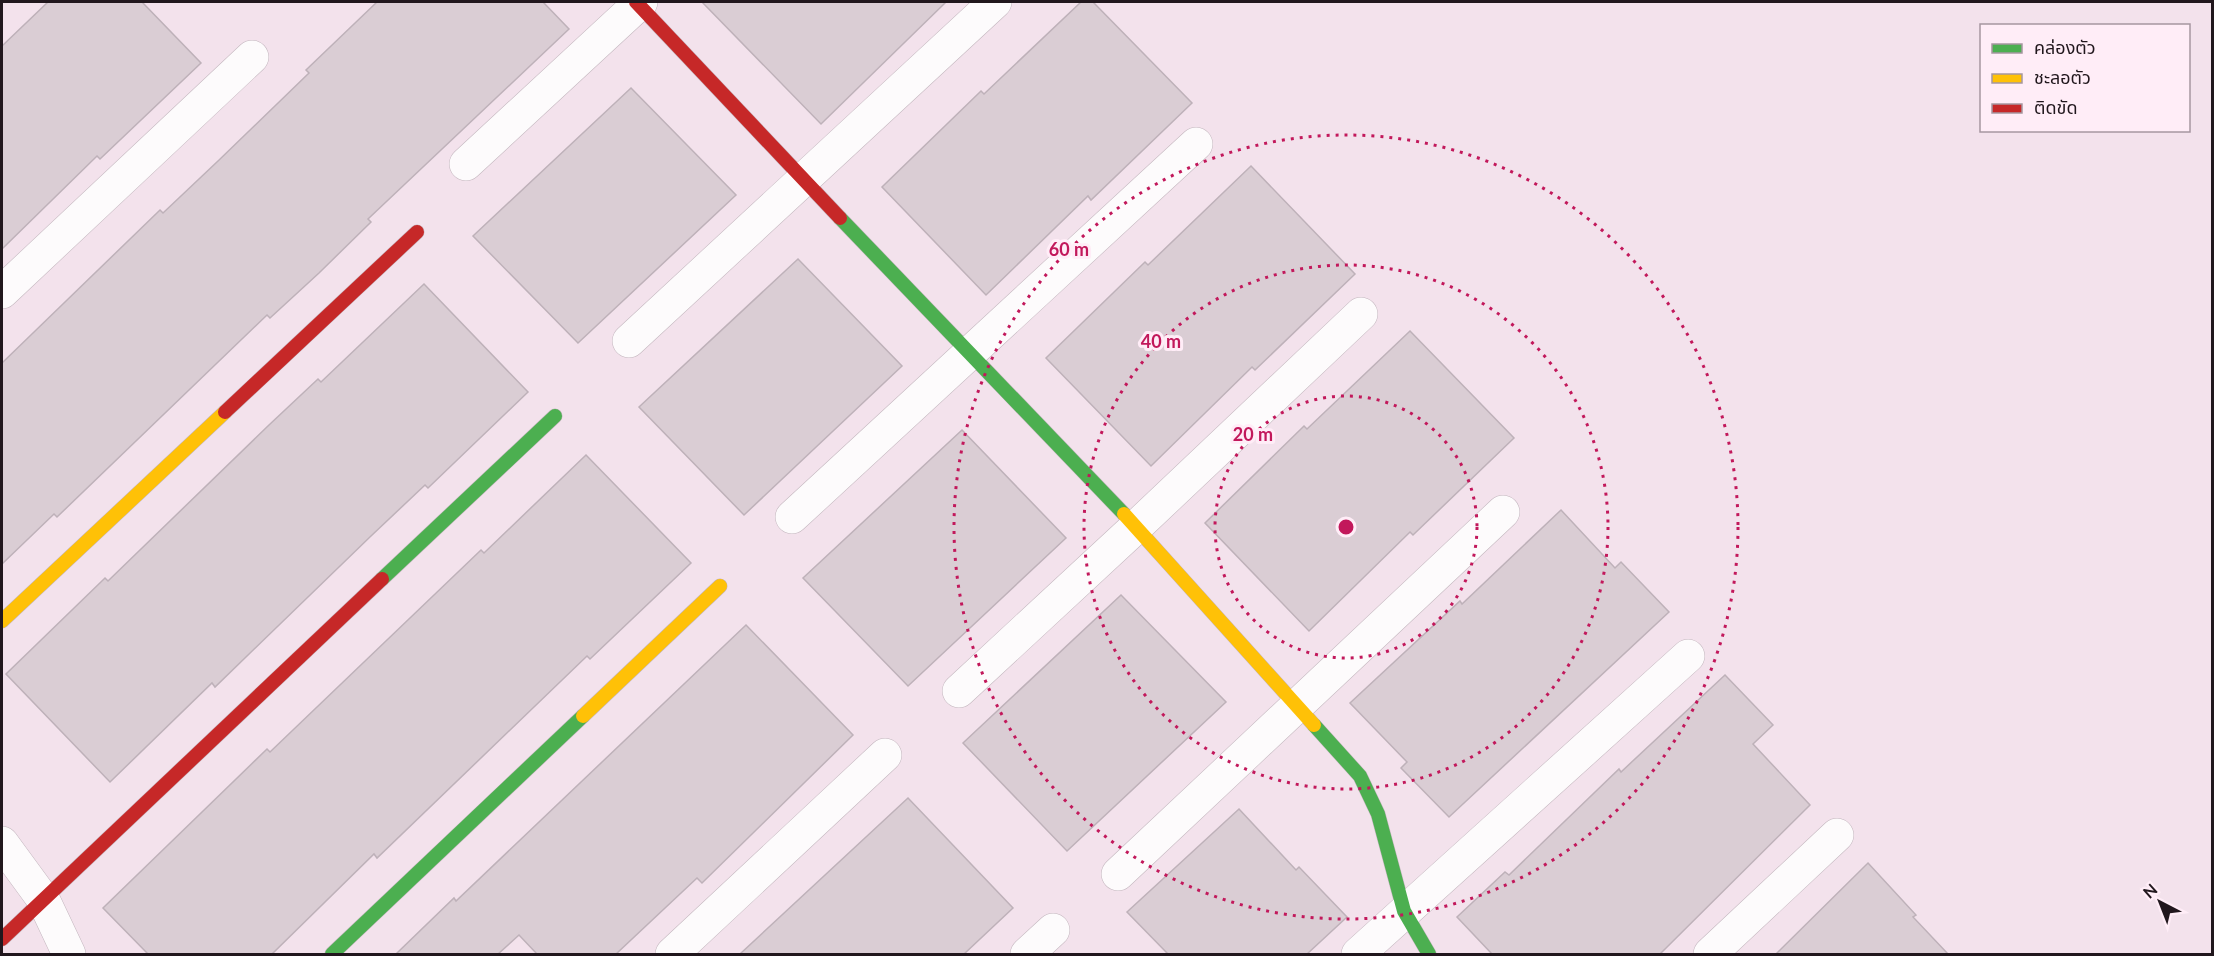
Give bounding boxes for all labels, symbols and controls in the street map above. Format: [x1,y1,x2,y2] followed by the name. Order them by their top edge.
[1980,24,2190,132] legend
[2034,36,2096,58] text: คล่องตัว
[2034,66,2091,88] text: ชะลอตัว
[2034,96,2077,118] text: ติดขัด
[1049,238,1089,260] text: 60 m
[1141,330,1181,352] text: 40 m
[1233,423,1273,445] text: 20 m
[1336,517,1356,537] centre of rings
[2130,872,2190,932] north arrow
[2139,879,2161,902] text: N

